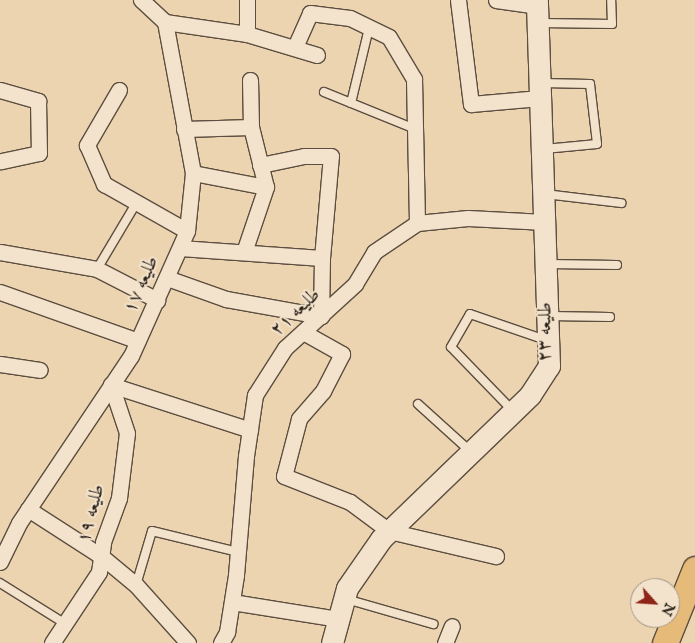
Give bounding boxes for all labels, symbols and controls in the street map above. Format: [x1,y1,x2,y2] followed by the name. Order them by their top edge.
[119,253,165,317] street label: طلیعه ۱۷
[266,284,326,342] street label: طلیعه ۲۱
[534,302,558,362] street label: طلیعه ۲۳
[73,482,111,546] street label: طلیعه ۱۹
[630,578,680,628] north arrow
[657,600,678,619] text: N

